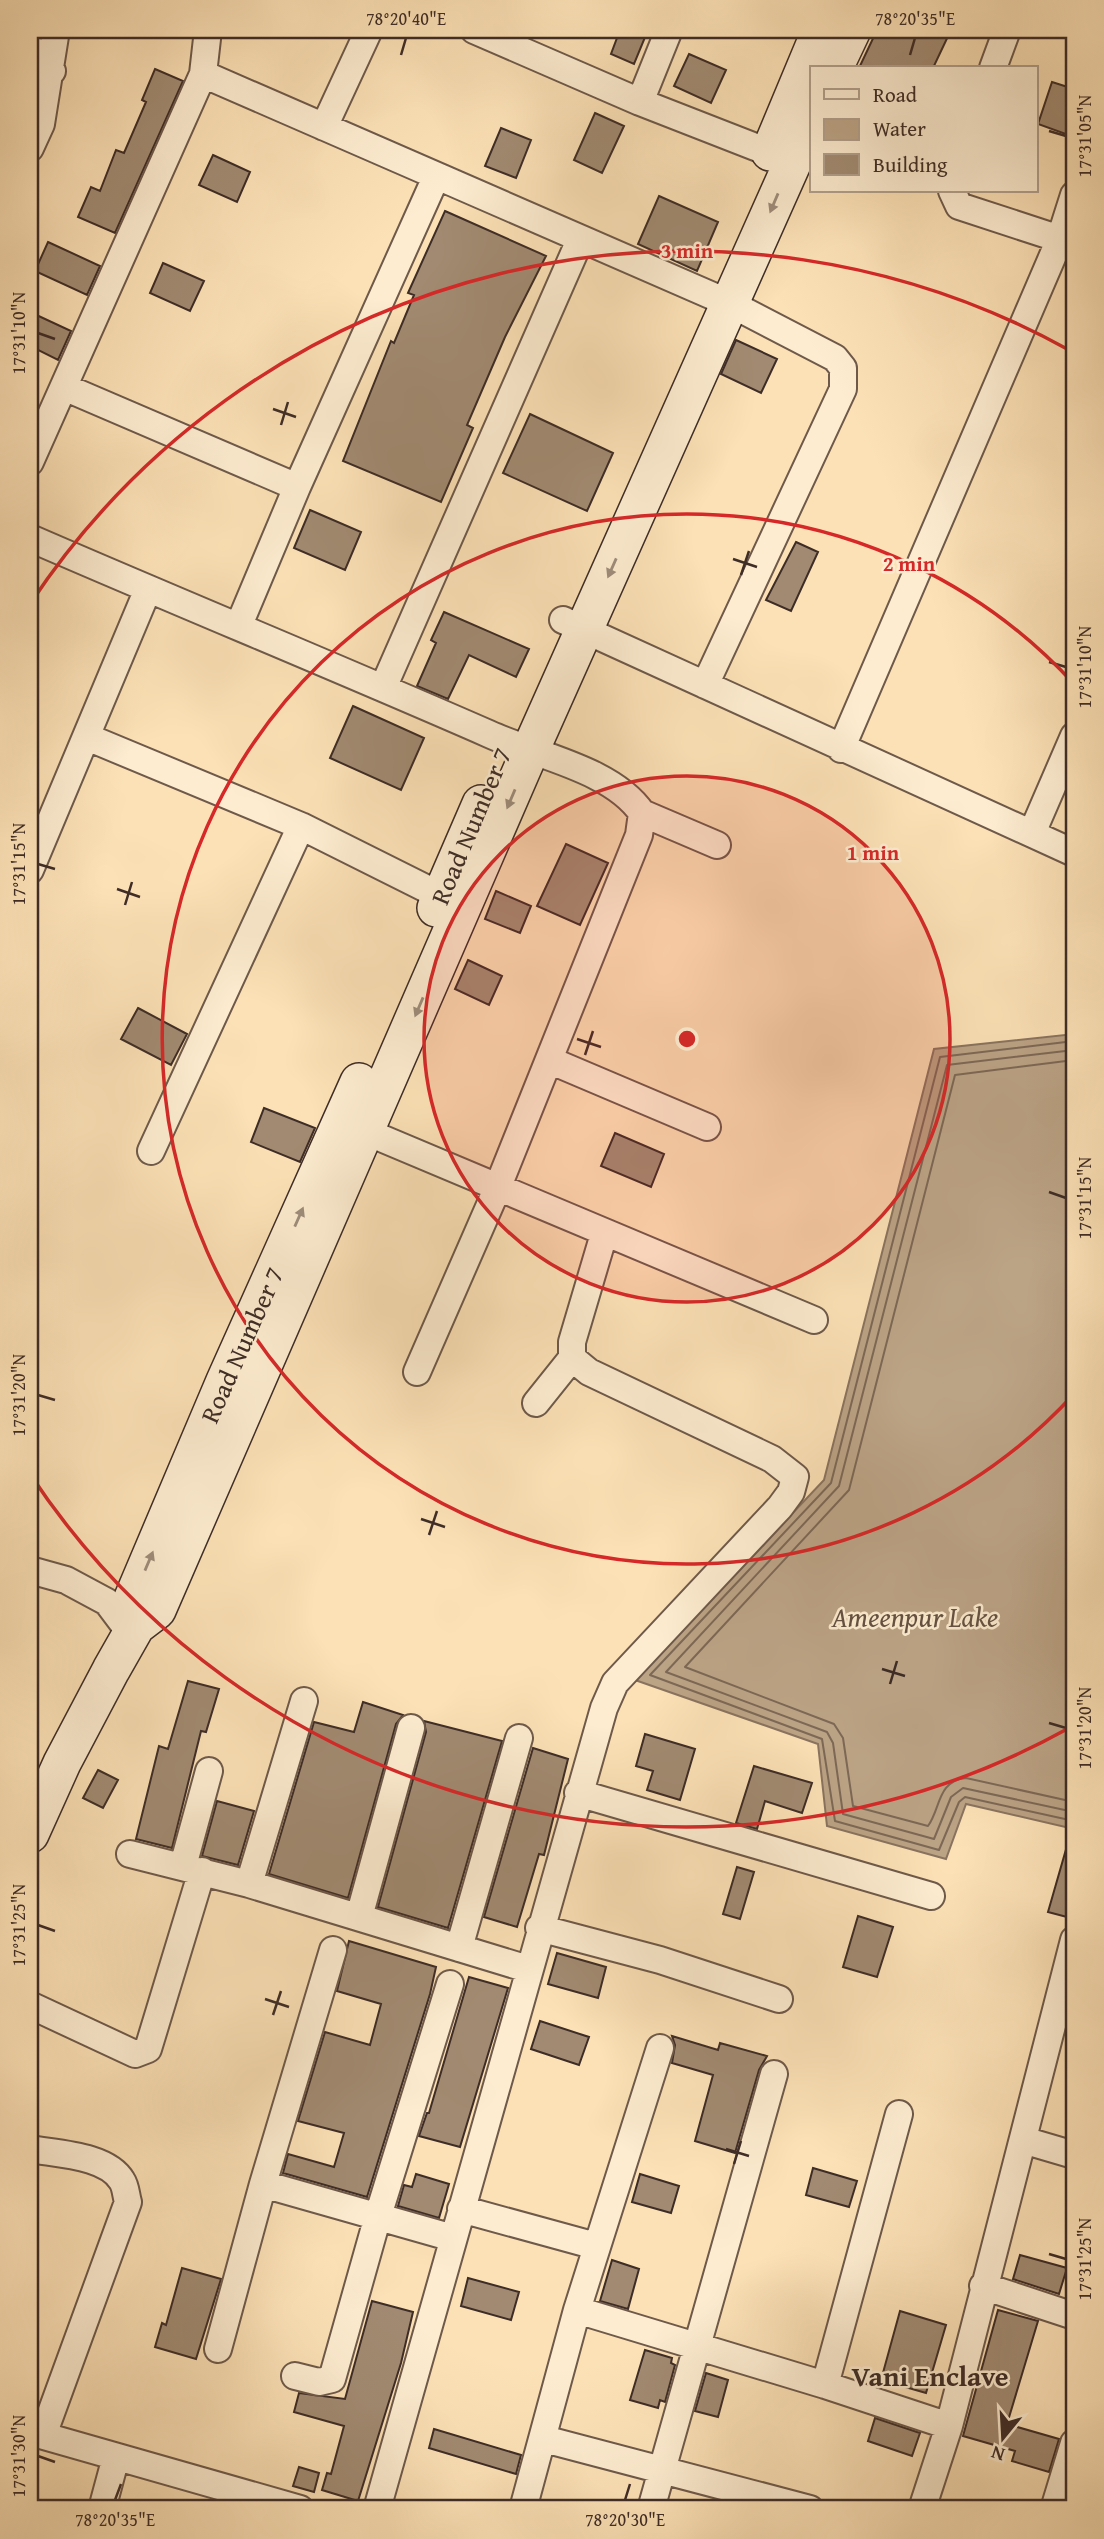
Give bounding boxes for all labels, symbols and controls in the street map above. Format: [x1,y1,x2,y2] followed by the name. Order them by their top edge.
[366,5,446,32] text: 78°20'40"E
[875,5,955,32] text: 78°20'35"E
[810,66,1038,192] legend
[873,79,918,110] text: Road
[1071,94,1098,177] text: 17°31'05"N
[873,113,926,144] text: Water
[873,149,948,180] text: Building
[768,193,779,214] one-way arrow
[661,235,714,266] text: 3 min
[5,291,32,374] text: 17°31'10"N
[883,548,936,579] text: 2 min
[606,558,618,578] one-way arrow
[1071,625,1098,708] text: 17°31'10"N
[420,741,521,910] street label: Road Number 7
[505,788,516,809] one-way arrow
[5,822,32,905] text: 17°31'15"N
[847,837,900,868] text: 1 min
[414,997,425,1018] one-way arrow
[675,1027,699,1051] centre of rings
[1071,1156,1098,1239] text: 17°31'15"N
[293,1207,304,1227] one-way arrow
[190,1261,293,1429] street label: Road Number 7
[5,1353,32,1436] text: 17°31'20"N
[144,1550,155,1571] one-way arrow
[831,1596,998,1637] water label: Ameenpur Lake
[1071,1686,1098,1769] text: 17°31'20"N
[5,1883,32,1966] text: 17°31'25"N
[1071,2217,1098,2300] text: 17°31'25"N
[852,2355,1008,2396] district label: Vani Enclave
[968,2402,1038,2472] north arrow
[5,2414,32,2497] text: 17°31'30"N
[987,2439,1008,2469] text: N
[75,2506,155,2533] text: 78°20'35"E
[585,2506,665,2533] text: 78°20'30"E

